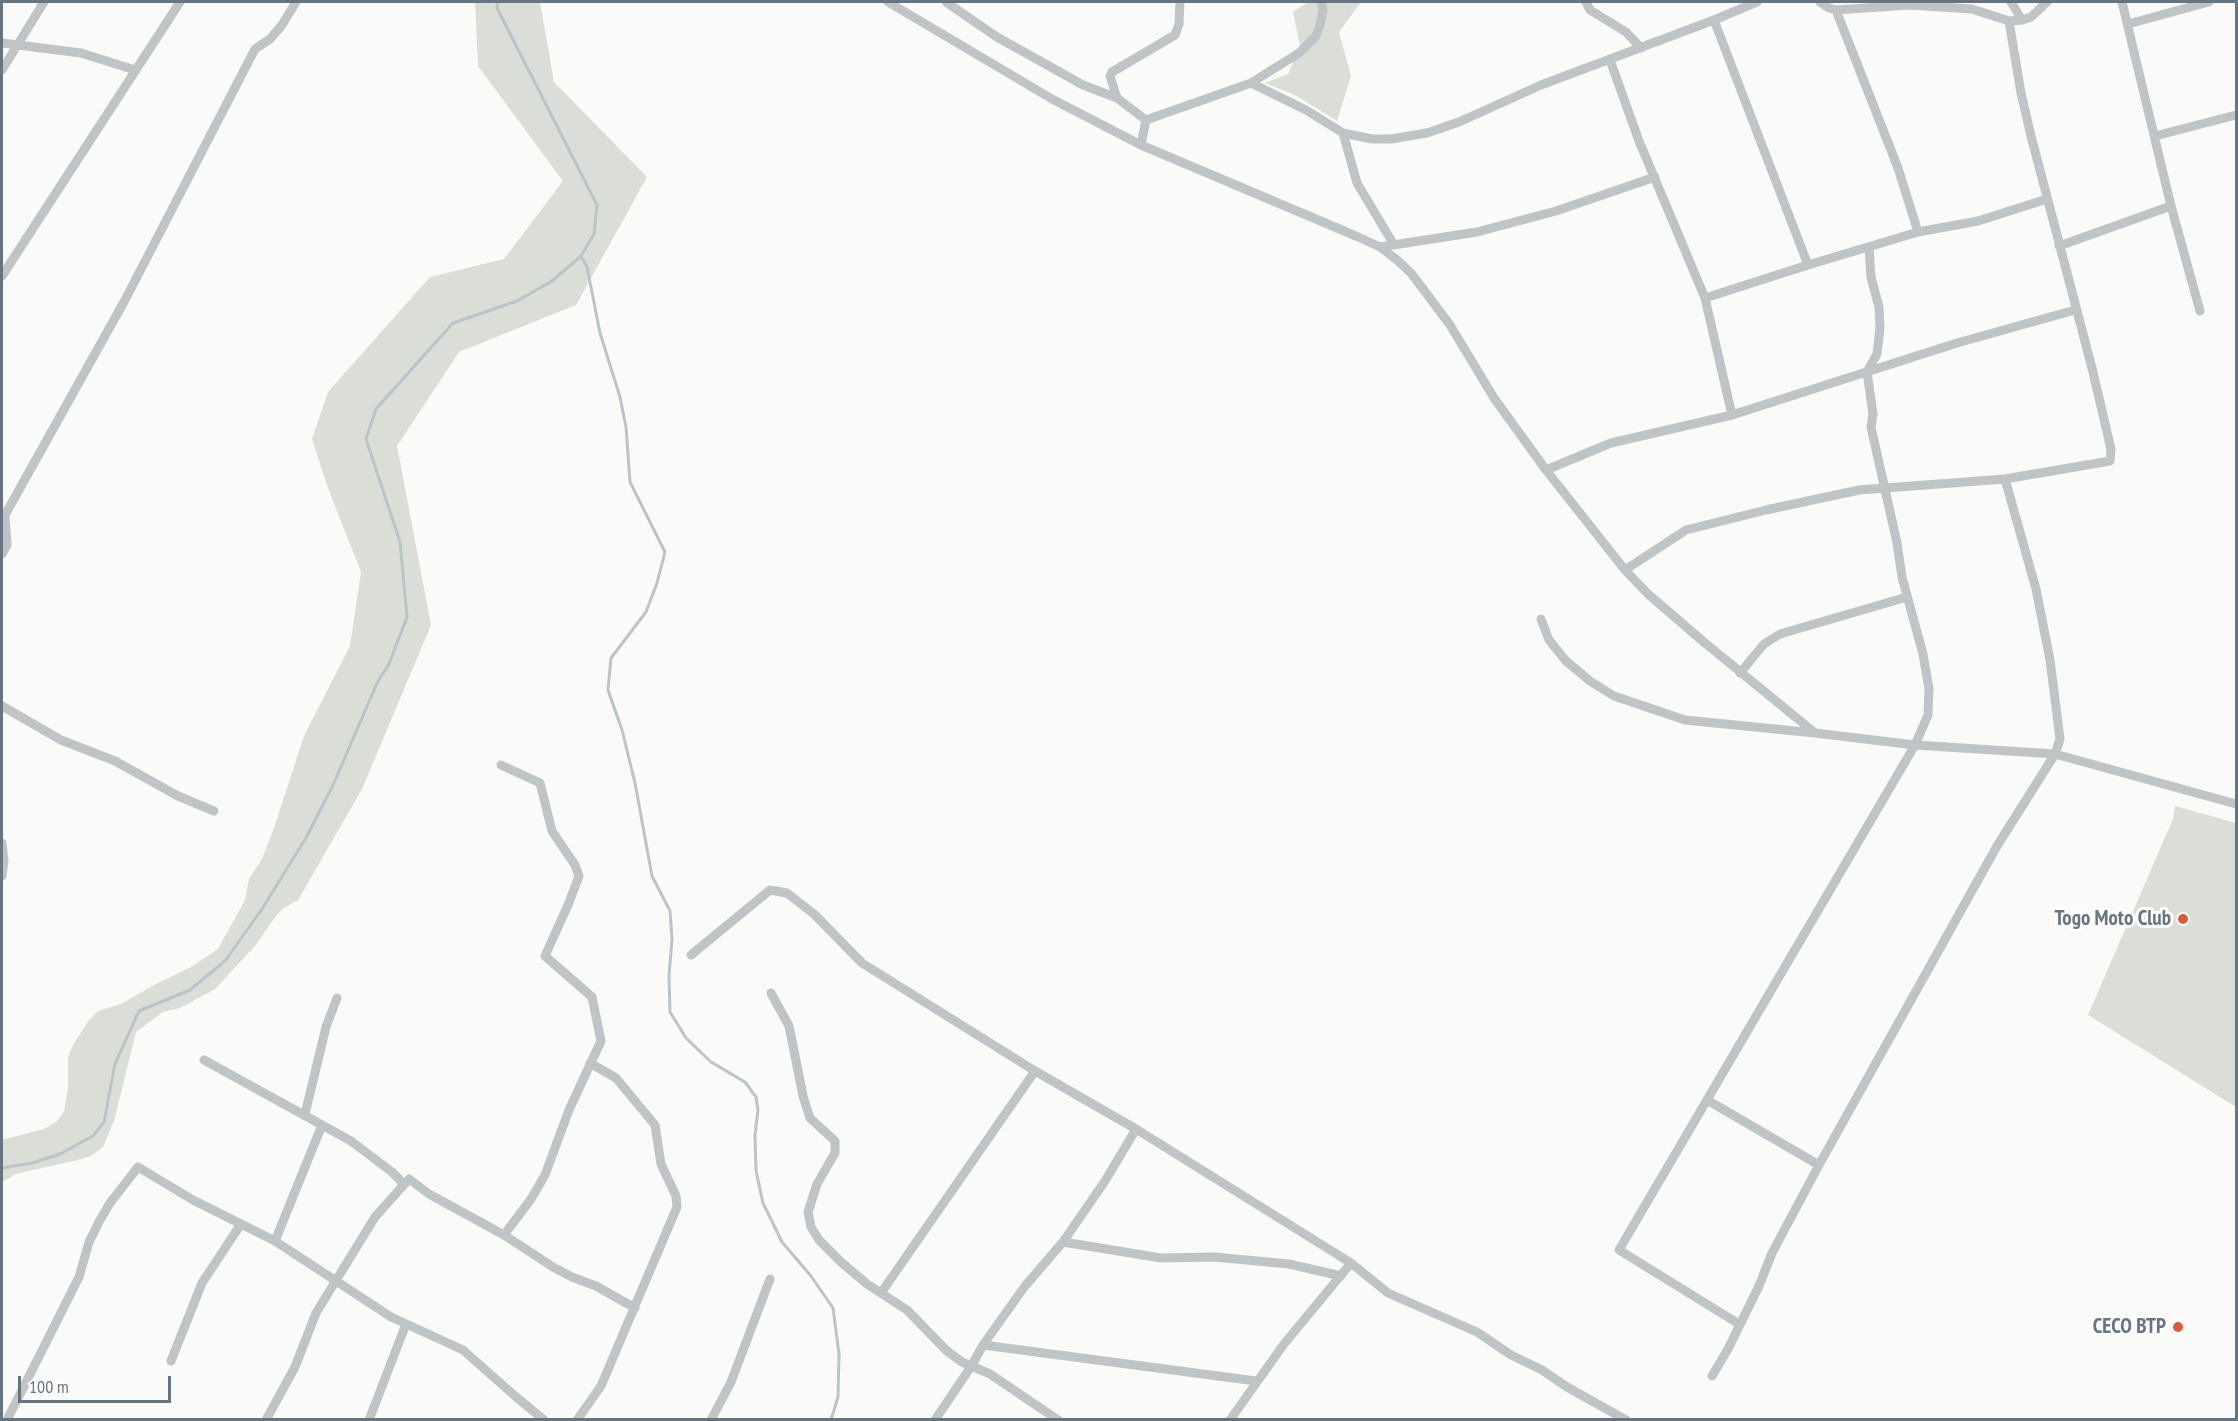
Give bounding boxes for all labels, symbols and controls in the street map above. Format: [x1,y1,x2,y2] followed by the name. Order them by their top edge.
[2055,906,2171,932] place label: Togo Moto Club
[2176,912,2190,926] marker: Togo Moto Club
[2093,1314,2166,1340] place label: CECO BTP
[2171,1320,2185,1334] marker: CECO BTP
[21,1364,174,1402] scale bar
[29,1375,69,1398] text: 100 m

